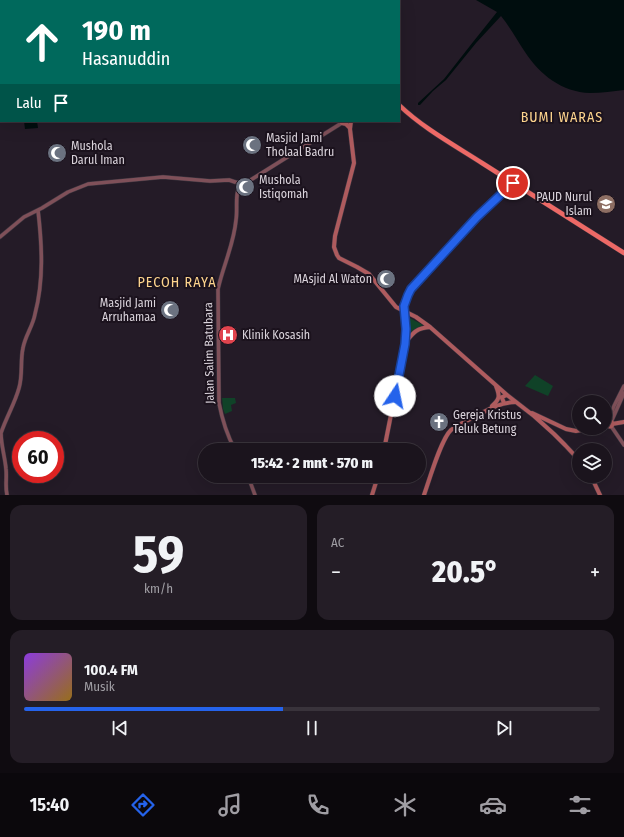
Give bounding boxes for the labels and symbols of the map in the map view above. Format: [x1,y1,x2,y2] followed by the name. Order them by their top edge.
[521,109,603,126] district label: BUMI WARAS
[266,131,334,159] place label: Masjid Jami Tholaal Badru
[241,134,263,156] mosque icon: Masjid Jami Tholaal Badru
[71,139,125,167] place label: Mushola Darul Iman
[46,142,68,164] mosque icon: Mushola Darul Iman
[496,166,530,200] pin
[259,173,308,201] place label: Mushola Istiqomah
[234,176,256,198] mosque icon: Mushola Istiqomah
[536,190,592,218] place label: PAUD Nurul Islam
[595,193,617,215] school or university icon: PAUD Nurul Islam
[375,268,397,290] mosque icon: MAsjid Al Waton
[294,272,372,286] place label: MAsjid Al Waton
[137,274,217,291] district label: PECOH RAYA
[100,296,156,324] place label: Masjid Jami Arruhamaa
[159,299,181,321] mosque icon: Masjid Jami Arruhamaa
[201,302,217,404] street label: Jalan Salim Batubara
[217,324,239,346] hospital icon: Klinik Kosasih
[242,328,310,342] place label: Klinik Kosasih
[374,375,416,417] position arrow
[453,408,521,436] place label: Gereja Kristus Teluk Betung
[428,411,450,433] church icon: Gereja Kristus Teluk Betung
[12,431,64,483] speed limit sign: 60

